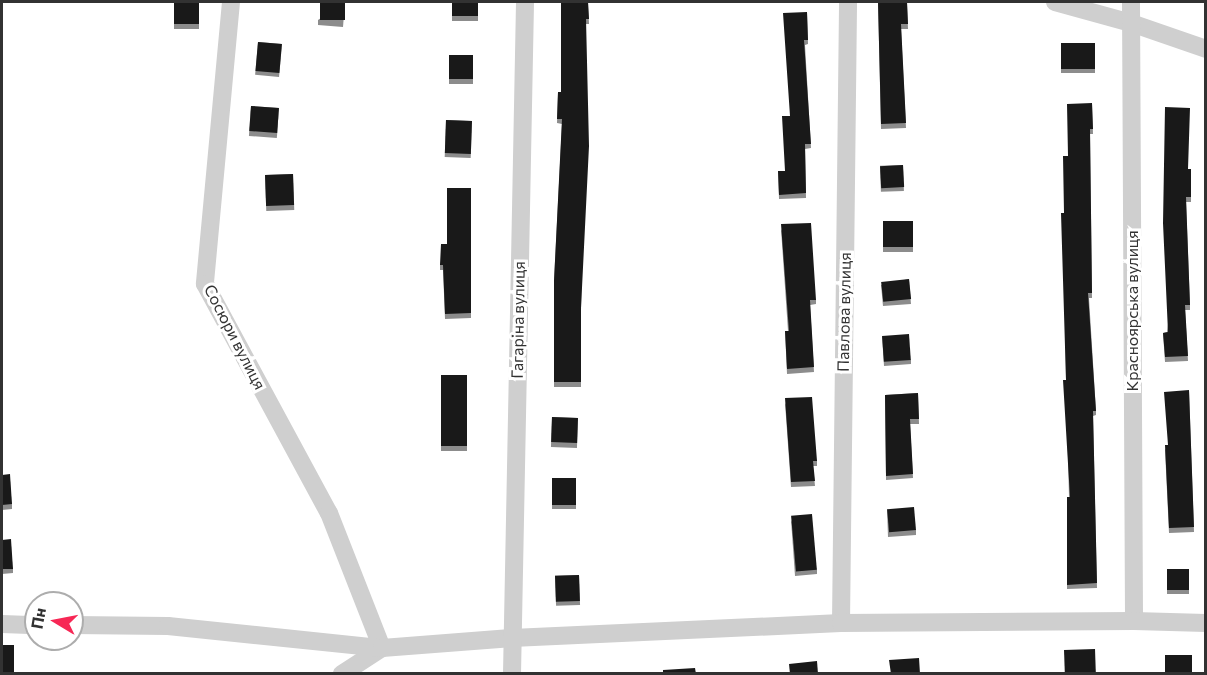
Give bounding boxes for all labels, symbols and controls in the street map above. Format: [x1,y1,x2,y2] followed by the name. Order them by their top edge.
[1122,230,1142,392] street label: Красноярська вулиця
[833,252,855,372] street label: Павлова вулиця
[507,261,529,379] street label: Гагаріна вулиця
[200,281,270,393] street label: Сосюри вулиця
[24,591,84,651] north arrow
[27,606,49,630] text: Пн

